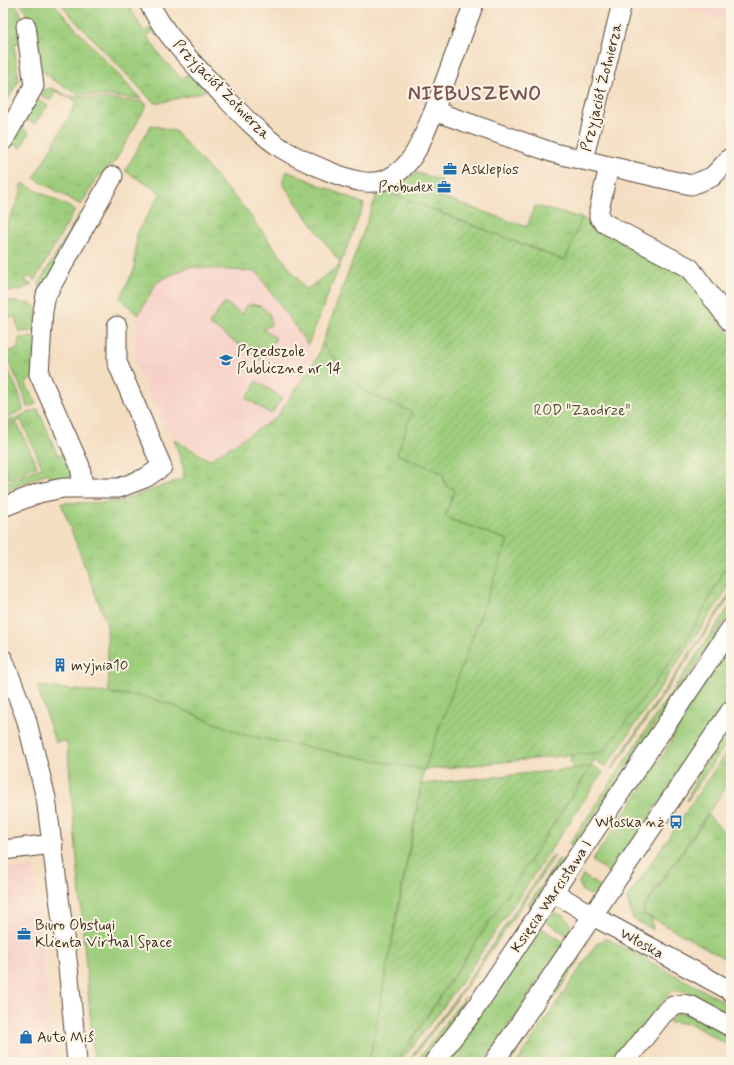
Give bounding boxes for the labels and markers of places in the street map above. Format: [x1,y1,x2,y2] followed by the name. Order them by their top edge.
[461,160,519,180] place label: Asklepios
[442,161,458,177] office icon: Asklepios
[378,178,433,198] place label: Probudex
[436,179,452,195] office icon: Probudex
[237,342,342,379] place label: Przedszole Publiczne nr 14
[218,352,234,368] school or university icon: Przedszole Publiczne nr 14
[71,656,128,676] place label: myjnia10
[52,657,68,673] building icon: myjnia10
[595,813,665,833] place label: Włoska nż
[668,814,684,830] bus stop icon: Włoska nż
[35,916,173,953] place label: Biuro Obsługi Klienta Virtual Space
[16,926,32,942] office icon: Biuro Obsługi Klienta Virtual Space
[37,1028,94,1048] place label: Auto Miś
[18,1029,34,1045] shop icon: Auto Miś

